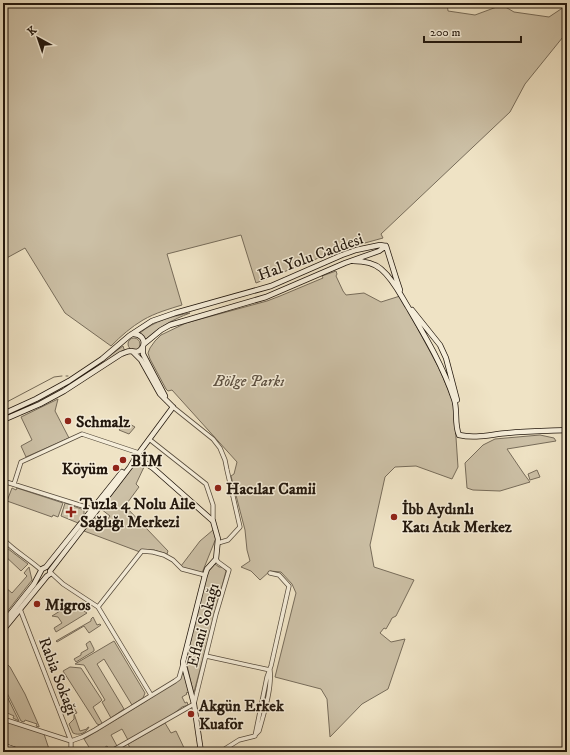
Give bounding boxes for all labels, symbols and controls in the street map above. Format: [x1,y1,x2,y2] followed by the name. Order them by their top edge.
[18,18,58,58] north arrow
[424,18,521,44] scale bar
[25,23,40,39] text: K
[430,25,460,40] text: 200 m
[255,229,366,285] street label: Hal Yolu Caddesi
[213,371,284,391] park label: Bölge Parkı
[76,412,130,432] place label: Schmalz
[63,416,73,426] marker: Schmalz
[131,451,163,471] place label: BİM
[118,455,128,465] marker: BİM
[62,459,108,479] place label: Köyüm
[111,463,121,473] marker: Köyüm
[226,479,316,499] place label: Hacılar Camii
[213,483,223,493] marker: Hacılar Camii
[79,494,196,532] place label: Tuzla 4 Nolu Aile Sağlığı Merkezi
[402,499,512,537] place label: İbb Aydınlı Katı Atık Merkez
[65,506,77,518] marker: Tuzla 4 Nolu Aile Sağlığı Merkezi
[389,512,399,522] marker: İbb Aydınlı Katı Atık Merkez
[182,581,224,669] street label: Eflani Sokağı
[45,595,91,615] place label: Migros
[32,599,42,609] marker: Migros
[34,634,82,718] street label: Rabia Sokağı
[198,696,285,734] place label: Akgün Erkek Kuaför
[186,709,196,719] marker: Akgün Erkek Kuaför

